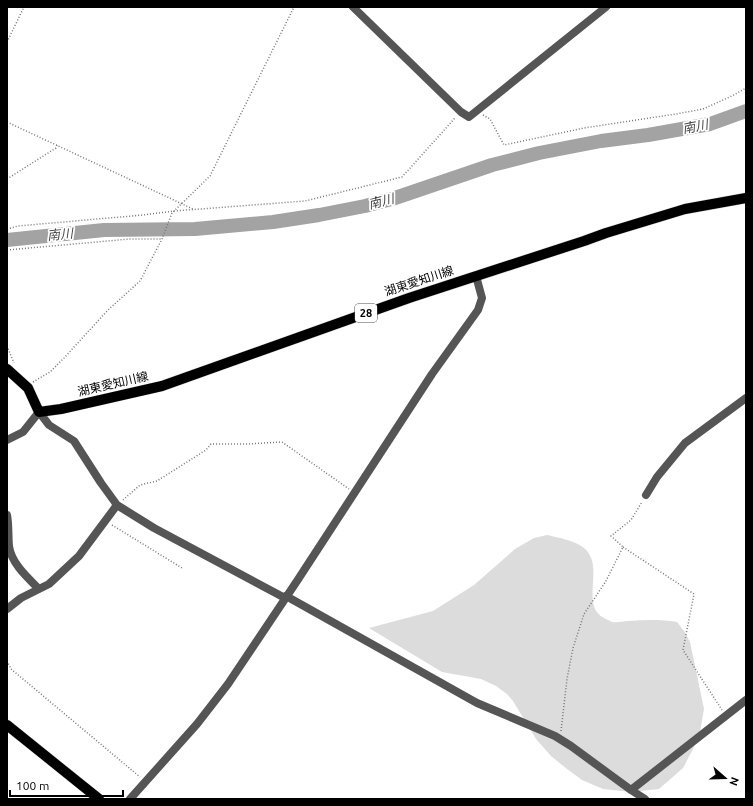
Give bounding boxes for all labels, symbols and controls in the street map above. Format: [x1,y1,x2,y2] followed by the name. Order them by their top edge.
[681,116,711,135] water label: 南川
[367,191,397,211] water label: 南川
[46,225,76,242] water label: 南川
[383,263,455,298] street label: 湖東愛知川線
[355,304,377,322] road number: 28
[76,369,149,398] street label: 湖東愛知川線
[705,758,745,798] north arrow
[10,772,123,798] scale bar
[727,776,741,787] text: N
[16,779,49,792] text: 100 m

